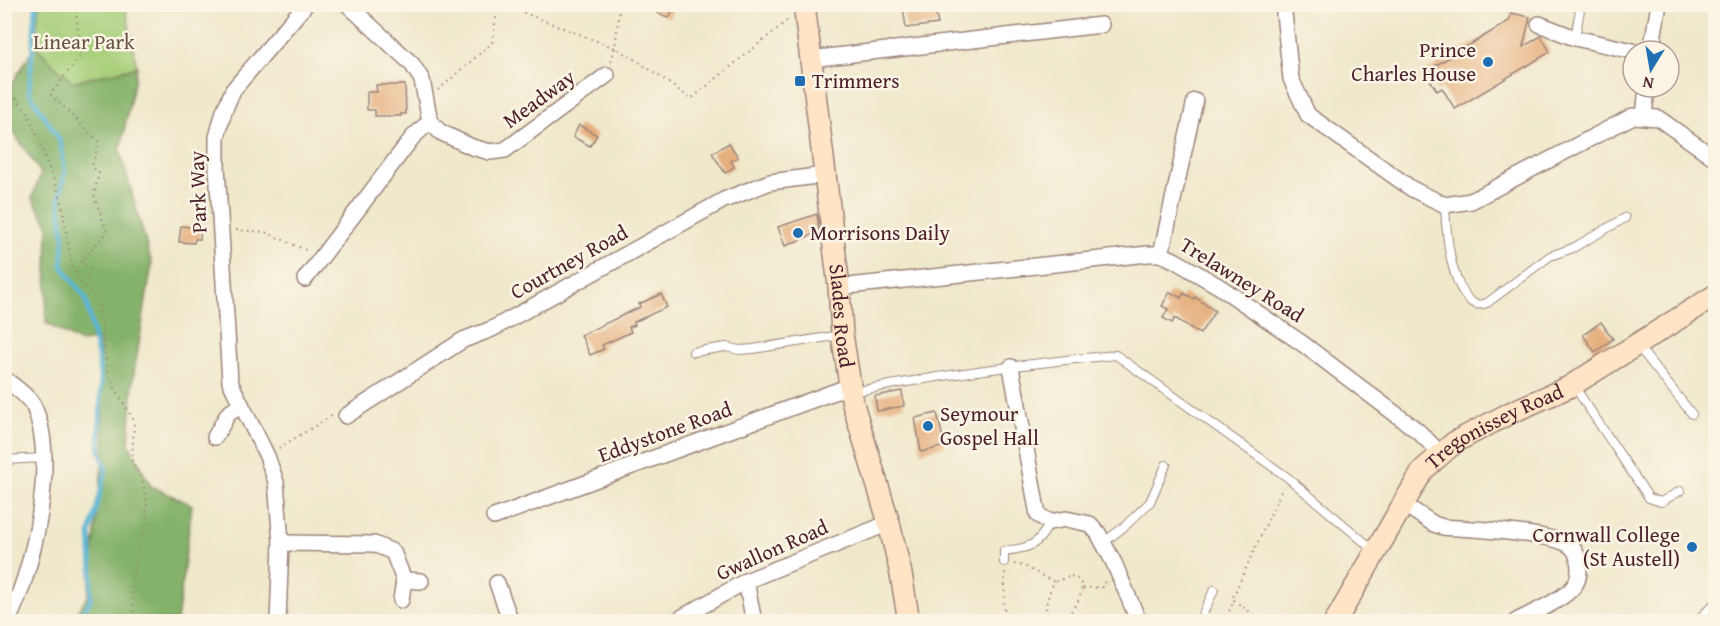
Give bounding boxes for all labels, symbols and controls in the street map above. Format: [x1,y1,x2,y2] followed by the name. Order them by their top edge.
[33,26,135,57] park label: Linear Park
[1351,34,1476,89] place label: Prince Charles House
[1621,39,1681,99] north arrow
[1481,55,1495,69] marker: Prince Charles House
[496,61,582,136] street label: Meadway
[812,65,899,96] place label: Trimmers
[1640,71,1656,97] text: N
[793,74,807,88] marker: Trimmers
[181,150,214,234] street label: Park Way
[504,216,634,307] street label: Courtney Road
[810,217,950,248] place label: Morrisons Daily
[791,226,805,240] marker: Morrisons Daily
[1174,229,1311,331] street label: Trelawney Road
[821,262,863,371] street label: Slades Road
[1418,375,1569,477] street label: Tregonissey Road
[594,393,737,470] street label: Eddystone Road
[940,398,1039,453] place label: Seymour Gospel Hall
[921,419,935,433] marker: Seymour Gospel Hall
[711,511,834,588] street label: Gwallon Road
[1532,519,1680,574] place label: Cornwall College (St Austell)
[1685,540,1699,554] marker: Cornwall College (St Austell)

